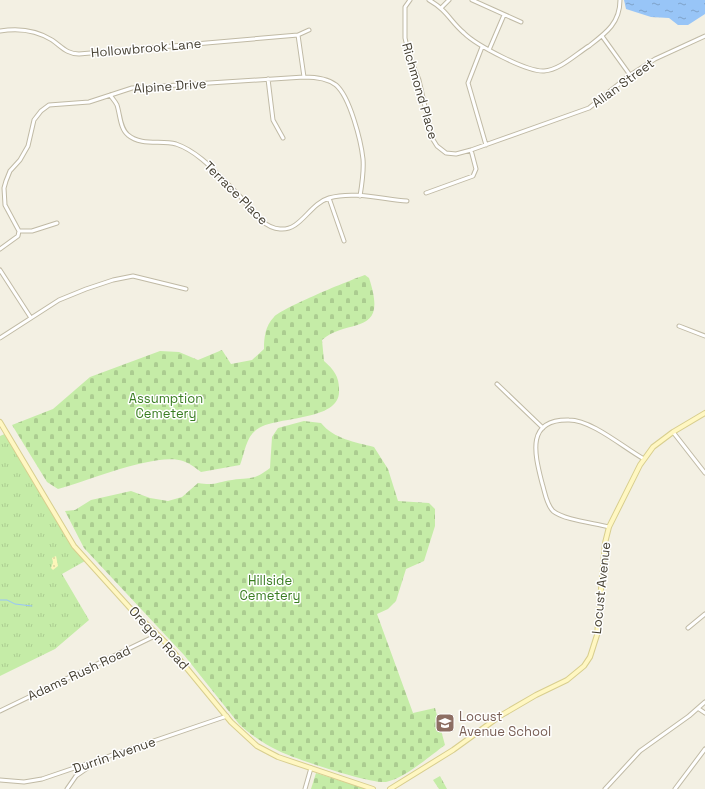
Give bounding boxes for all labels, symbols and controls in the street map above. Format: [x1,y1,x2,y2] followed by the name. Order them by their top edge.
[90,35,202,61] street label: Hollowbrook Lane
[398,41,442,141] street label: Richmond Place
[588,55,658,111] street label: Allan Street
[133,75,207,97] street label: Alpine Drive
[200,157,272,229] street label: Terrace Place
[129,390,203,422] park label: Assumption Cemetery
[588,541,614,635] street label: Locust Avenue
[240,572,300,604] park label: Hillside Cemetery
[125,603,193,673] street label: Oregon Road
[25,642,133,704] street label: Adams Rush Road
[459,708,551,740] place label: Locust Avenue School
[434,712,456,734] school or university icon: Locust Avenue School
[70,733,158,777] street label: Durrin Avenue

